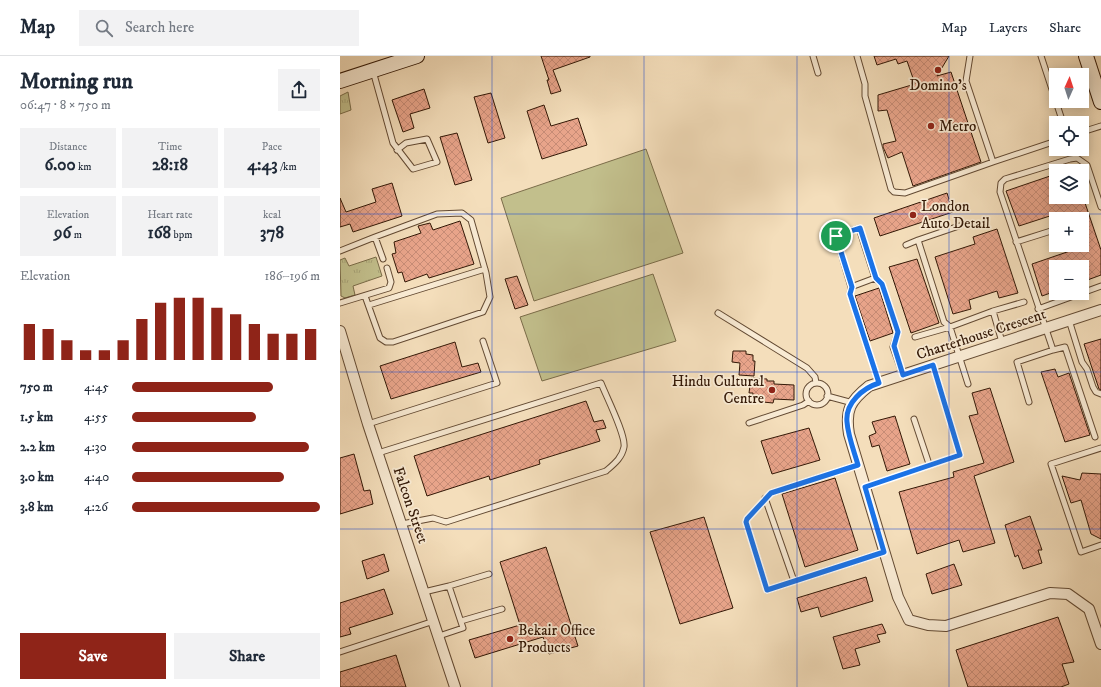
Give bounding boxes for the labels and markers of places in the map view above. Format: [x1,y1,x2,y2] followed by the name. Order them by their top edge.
[933,65,943,75] marker: Domino's
[909,76,967,95] place label: Domino's
[939,117,976,136] place label: Metro
[926,121,936,131] marker: Metro
[921,197,991,233] place label: London Auto Detail
[908,210,918,220] marker: London Auto Detail
[819,219,853,253] pin
[672,372,764,408] place label: Hindu Cultural Centre
[767,385,777,395] marker: Hindu Cultural Centre
[518,621,595,657] place label: Bekair Office Products
[505,634,515,644] marker: Bekair Office Products

